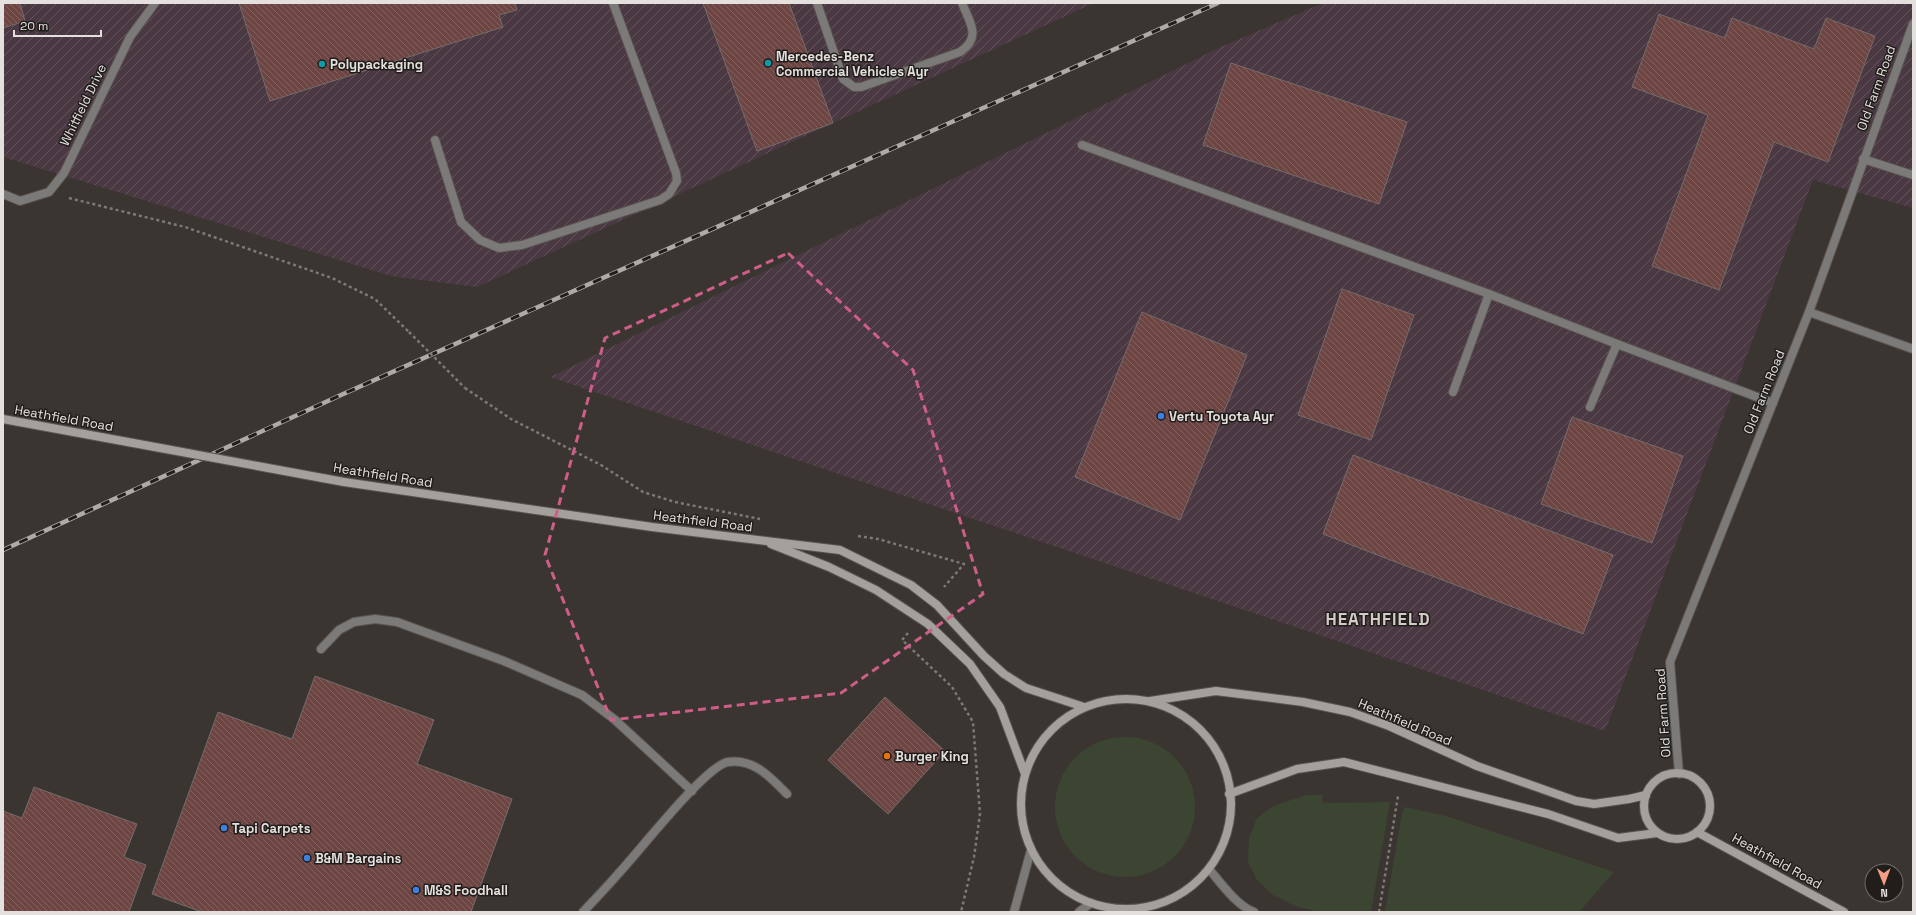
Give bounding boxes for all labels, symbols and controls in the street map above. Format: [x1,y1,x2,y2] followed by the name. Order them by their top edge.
[14,12,101,38] scale bar
[20,18,48,34] text: 20 m
[1853,43,1899,133] street label: Old Farm Road
[776,48,929,80] place label: Mercedes-Benz Commercial Vehicles Ayr
[330,56,423,73] place label: Polypackaging
[763,58,773,68] marker: Mercedes-Benz Commercial Vehicles Ayr
[317,59,327,69] marker: Polypackaging
[56,61,110,149] street label: Whitfield Drive
[1739,347,1789,437] street label: Old Farm Road
[13,401,115,435] street label: Heathfield Road
[1169,408,1274,425] place label: Vertu Toyota Ayr
[1156,411,1166,421] marker: Vertu Toyota Ayr
[332,459,434,491] street label: Heathfield Road
[652,506,754,536] street label: Heathfield Road
[1326,608,1430,630] district label: HEATHFIELD
[1651,668,1675,758] street label: Old Farm Road
[1356,695,1454,749] street label: Heathfield Road
[895,748,969,765] place label: Burger King
[882,751,892,761] marker: Burger King
[232,820,311,837] place label: Tapi Carpets
[219,823,229,833] marker: Tapi Carpets
[1729,829,1825,893] street label: Heathfield Road
[315,850,401,867] place label: B&M Bargains
[302,853,312,863] marker: B&M Bargains
[1864,863,1904,903] north arrow
[424,882,508,899] place label: M&S Foodhall
[411,885,421,895] marker: M&S Foodhall
[1880,886,1888,900] text: N

